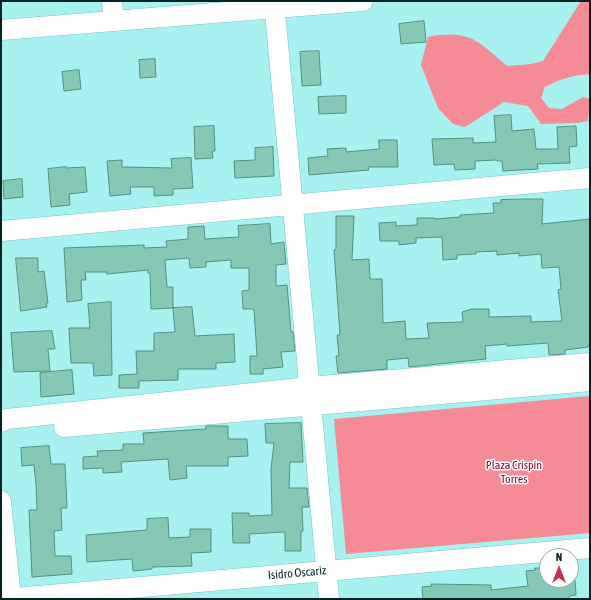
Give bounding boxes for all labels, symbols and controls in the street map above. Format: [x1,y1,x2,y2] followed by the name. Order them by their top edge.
[486,458,542,486] park label: Plaza Crispín Torres
[539,548,579,588] north arrow
[556,551,562,563] text: N
[267,563,327,583] street label: Isidro Oscariz

